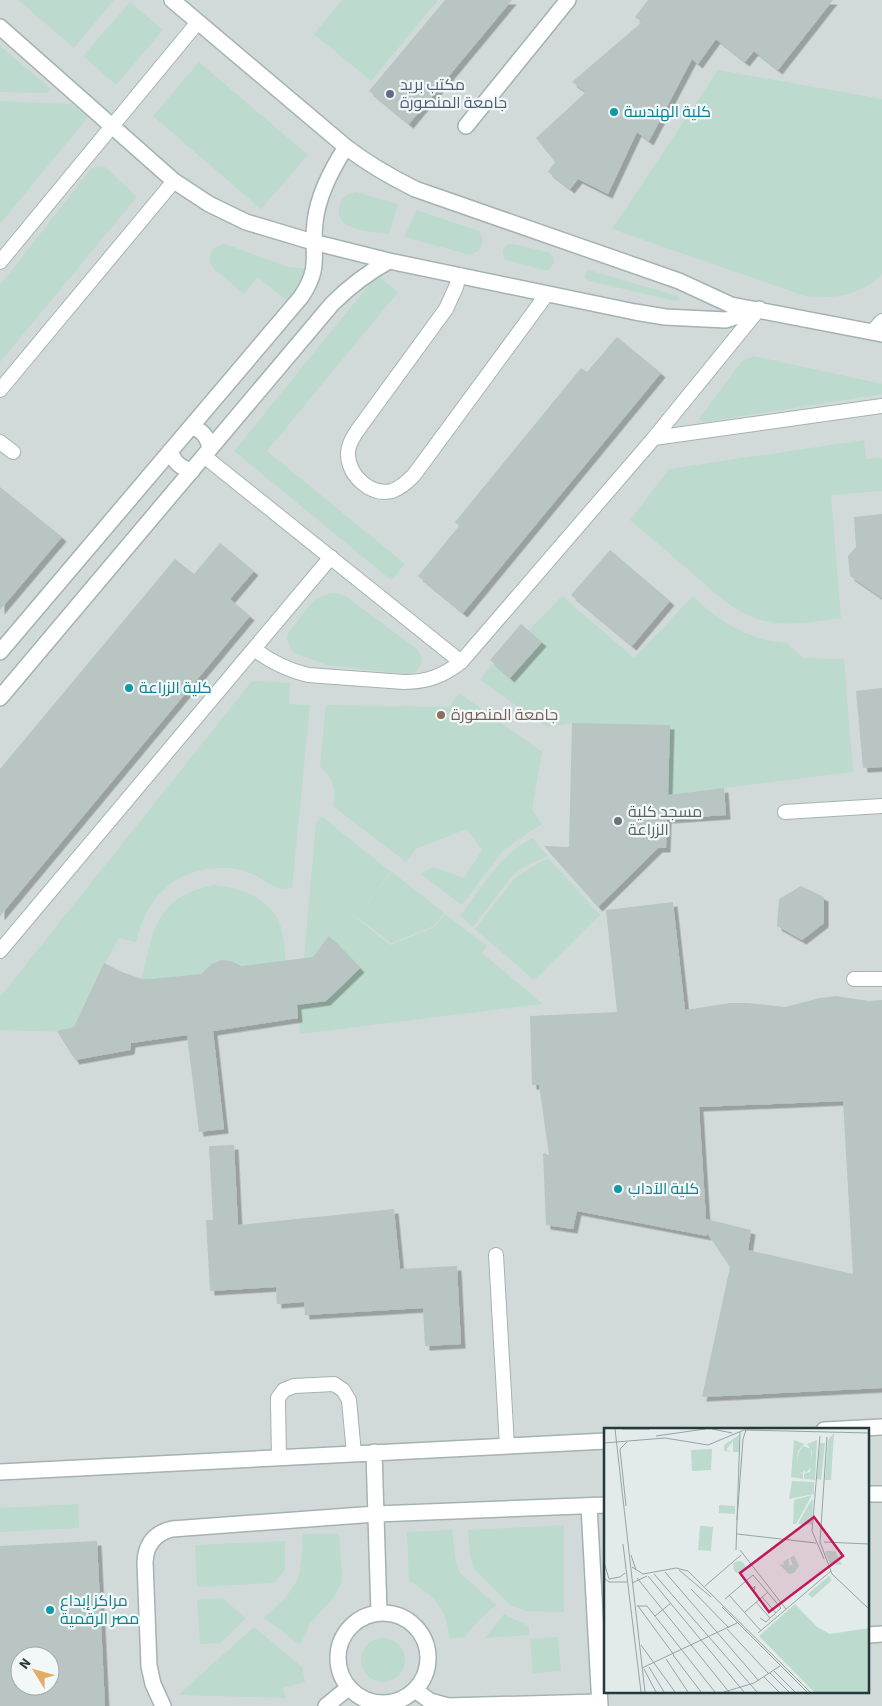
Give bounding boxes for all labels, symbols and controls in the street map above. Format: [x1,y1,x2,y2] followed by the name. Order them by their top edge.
[400,74,507,114] place label: مكتب بريد جامعة المنصورة
[384,88,396,100] marker: مكتب بريد جامعة المنصورة
[624,101,711,123] place label: كلية الهندسة
[608,106,620,118] marker: كلية الهندسة
[139,677,212,699] place label: كلية الزراعة
[123,682,135,694] marker: كلية الزراعة
[451,704,558,726] place label: جامعة المنصورة
[435,709,447,721] marker: جامعة المنصورة
[628,801,702,841] place label: مسجد كلية الزراعة
[612,815,624,827] marker: مسجد كلية الزراعة
[628,1178,699,1200] place label: كلية الآداب
[612,1183,624,1195] marker: كلية الآداب
[604,1428,870,1694] inset map
[60,1590,139,1630] place label: مراكز إبداع مصر الرقمية
[44,1604,56,1616] marker: مراكز إبداع مصر الرقمية
[10,1646,60,1696] north arrow
[15,1654,36,1674] text: N

